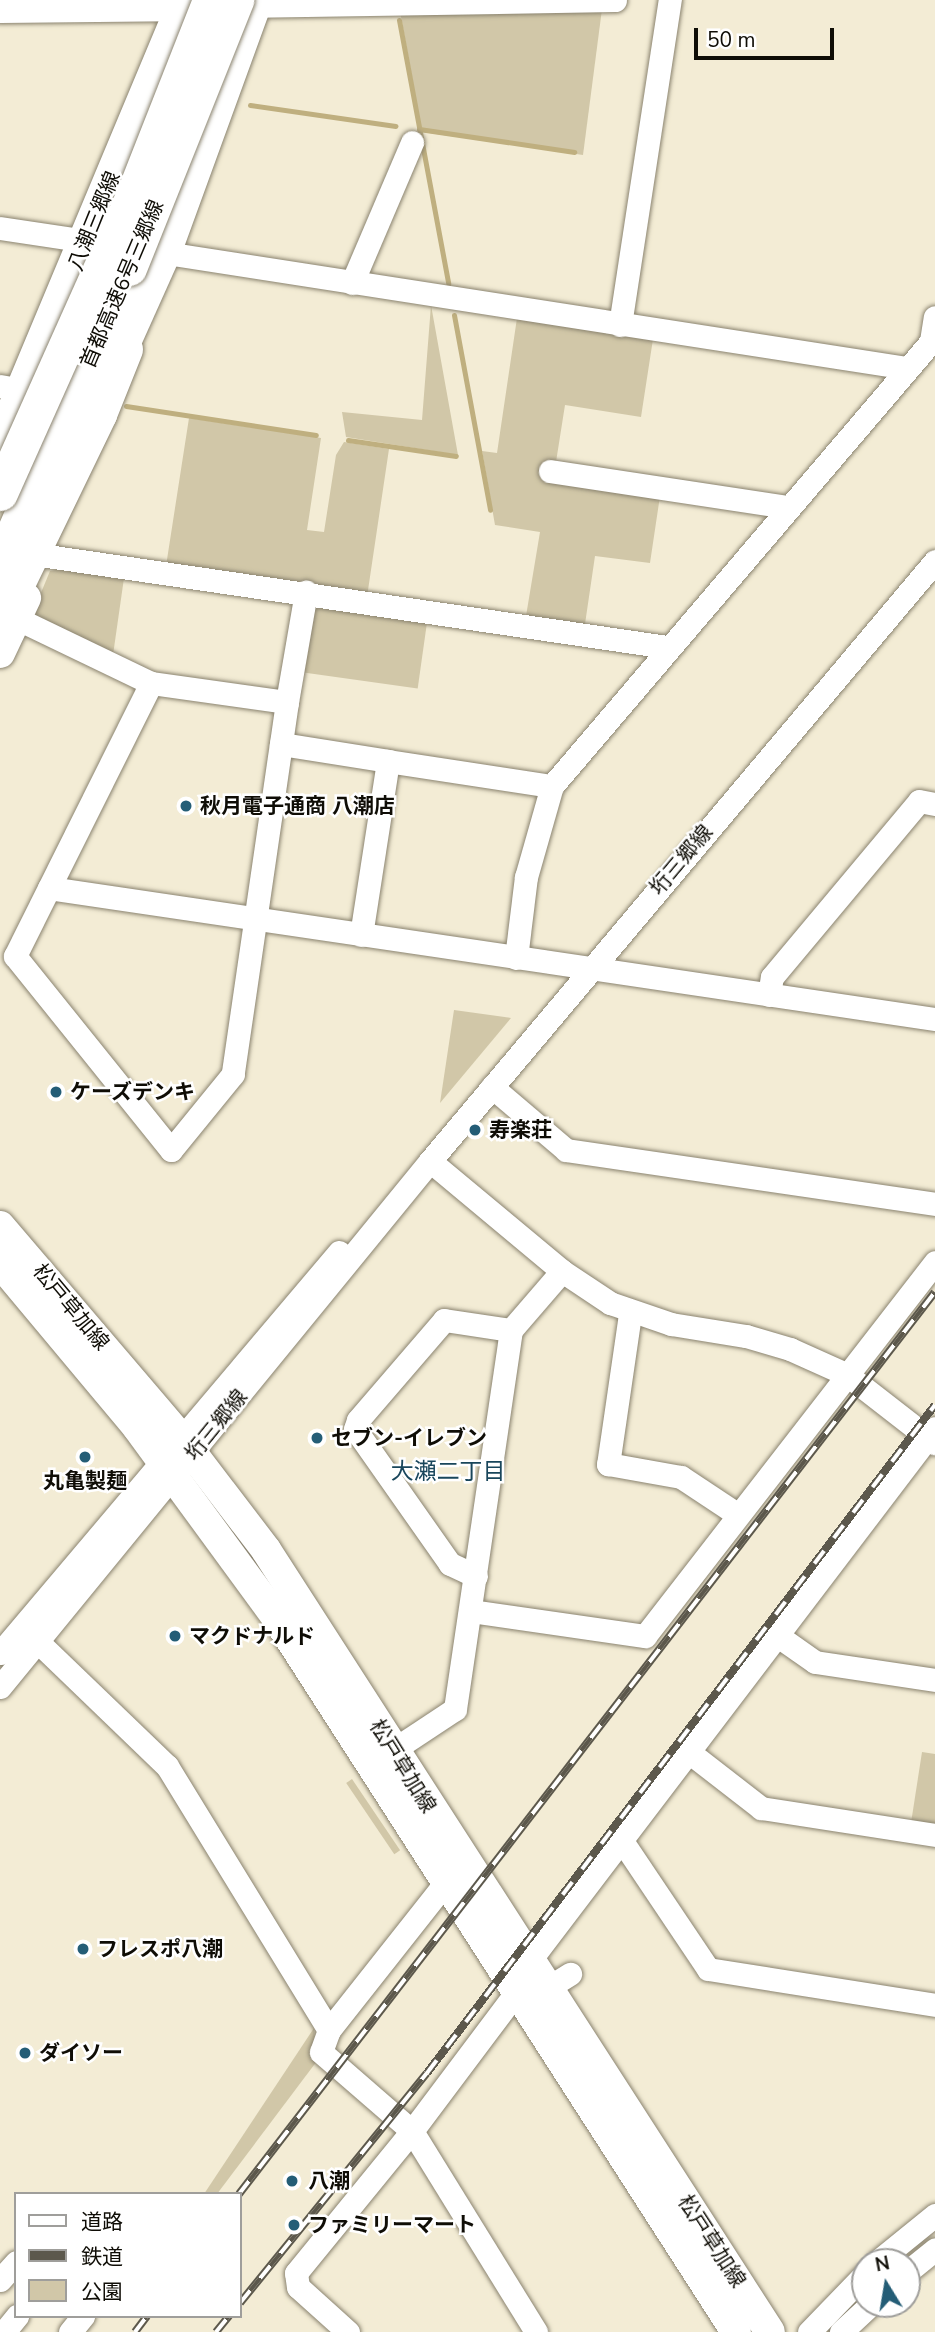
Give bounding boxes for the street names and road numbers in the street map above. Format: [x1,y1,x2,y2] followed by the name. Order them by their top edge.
[63,168,125,274] street label: 八潮三郷線
[75,196,169,372] street label: 首都高速6号三郷線
[644,820,718,900] street label: 垳三郷線
[28,1259,114,1355] street label: 松戸草加線
[180,1384,252,1466] street label: 垳三郷線
[364,1715,442,1817] street label: 松戸草加線
[673,2190,751,2292] street label: 松戸草加線

